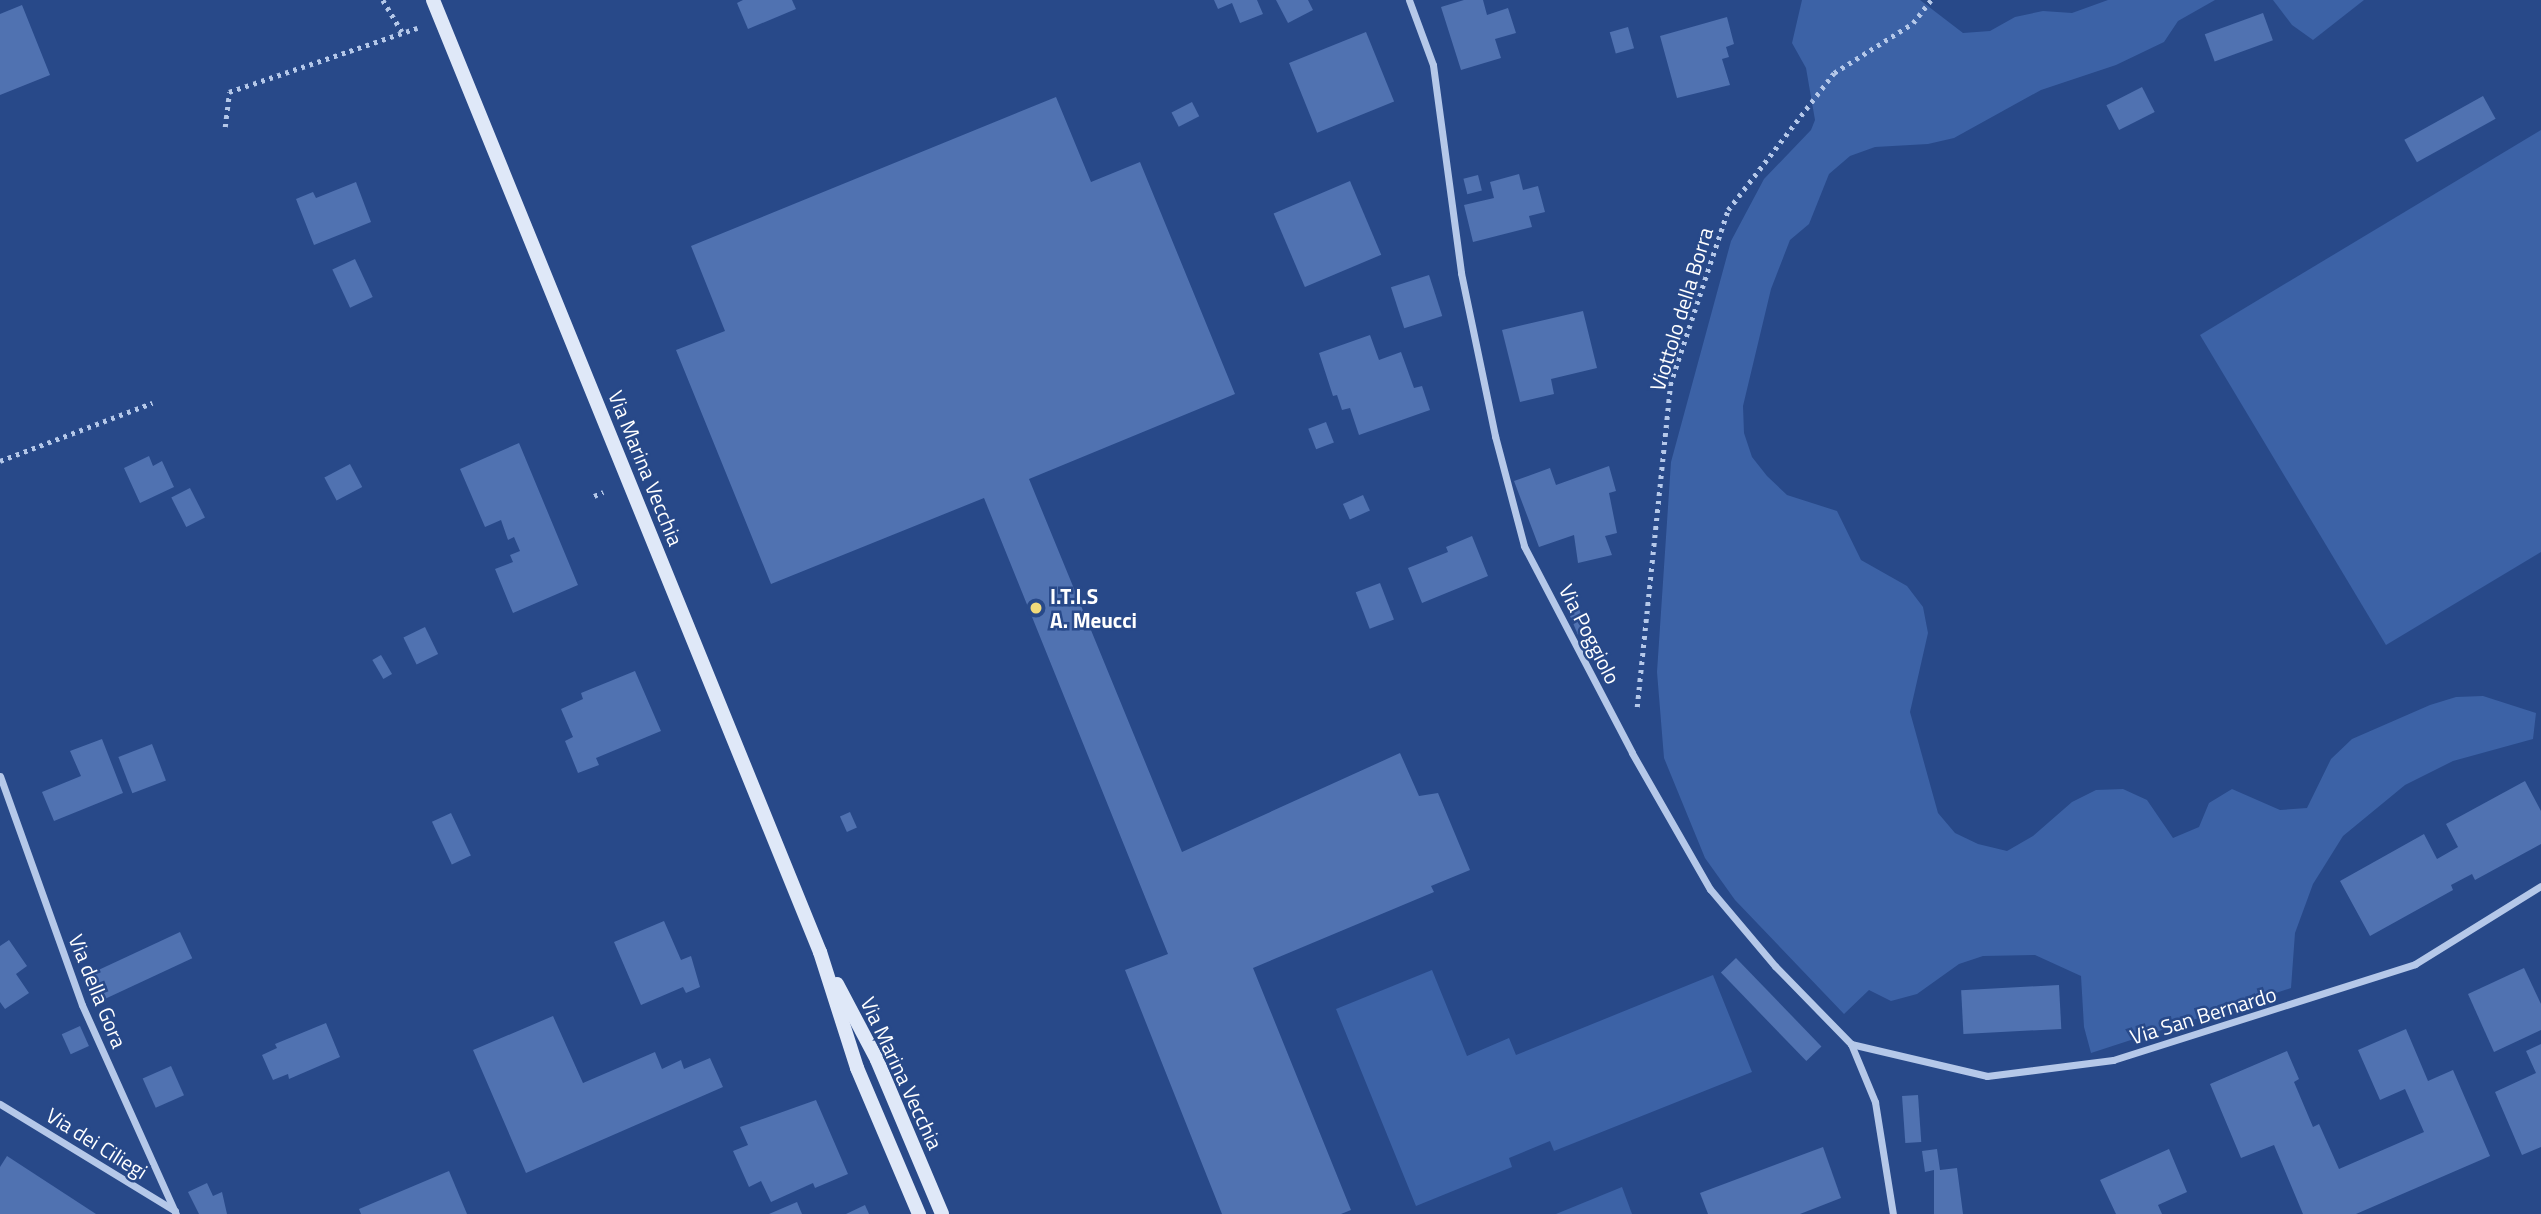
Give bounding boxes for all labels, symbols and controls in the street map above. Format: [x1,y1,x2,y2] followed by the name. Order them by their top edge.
[1644,224,1718,394] street label: Viottolo della Borra
[603,387,689,549] street label: Via Marina Vecchia
[1554,580,1626,688] street label: Via Poggiolo
[1050,583,1137,633] place label: I.T.I.S A. Meucci
[1028,600,1044,616] marker: I.T.I.S A. Meucci
[64,930,132,1052] street label: Via della Gora
[2127,981,2279,1049] street label: Via San Bernardo
[856,993,948,1153] street label: Via Marina Vecchia
[42,1102,152,1184] street label: Via dei Ciliegi

